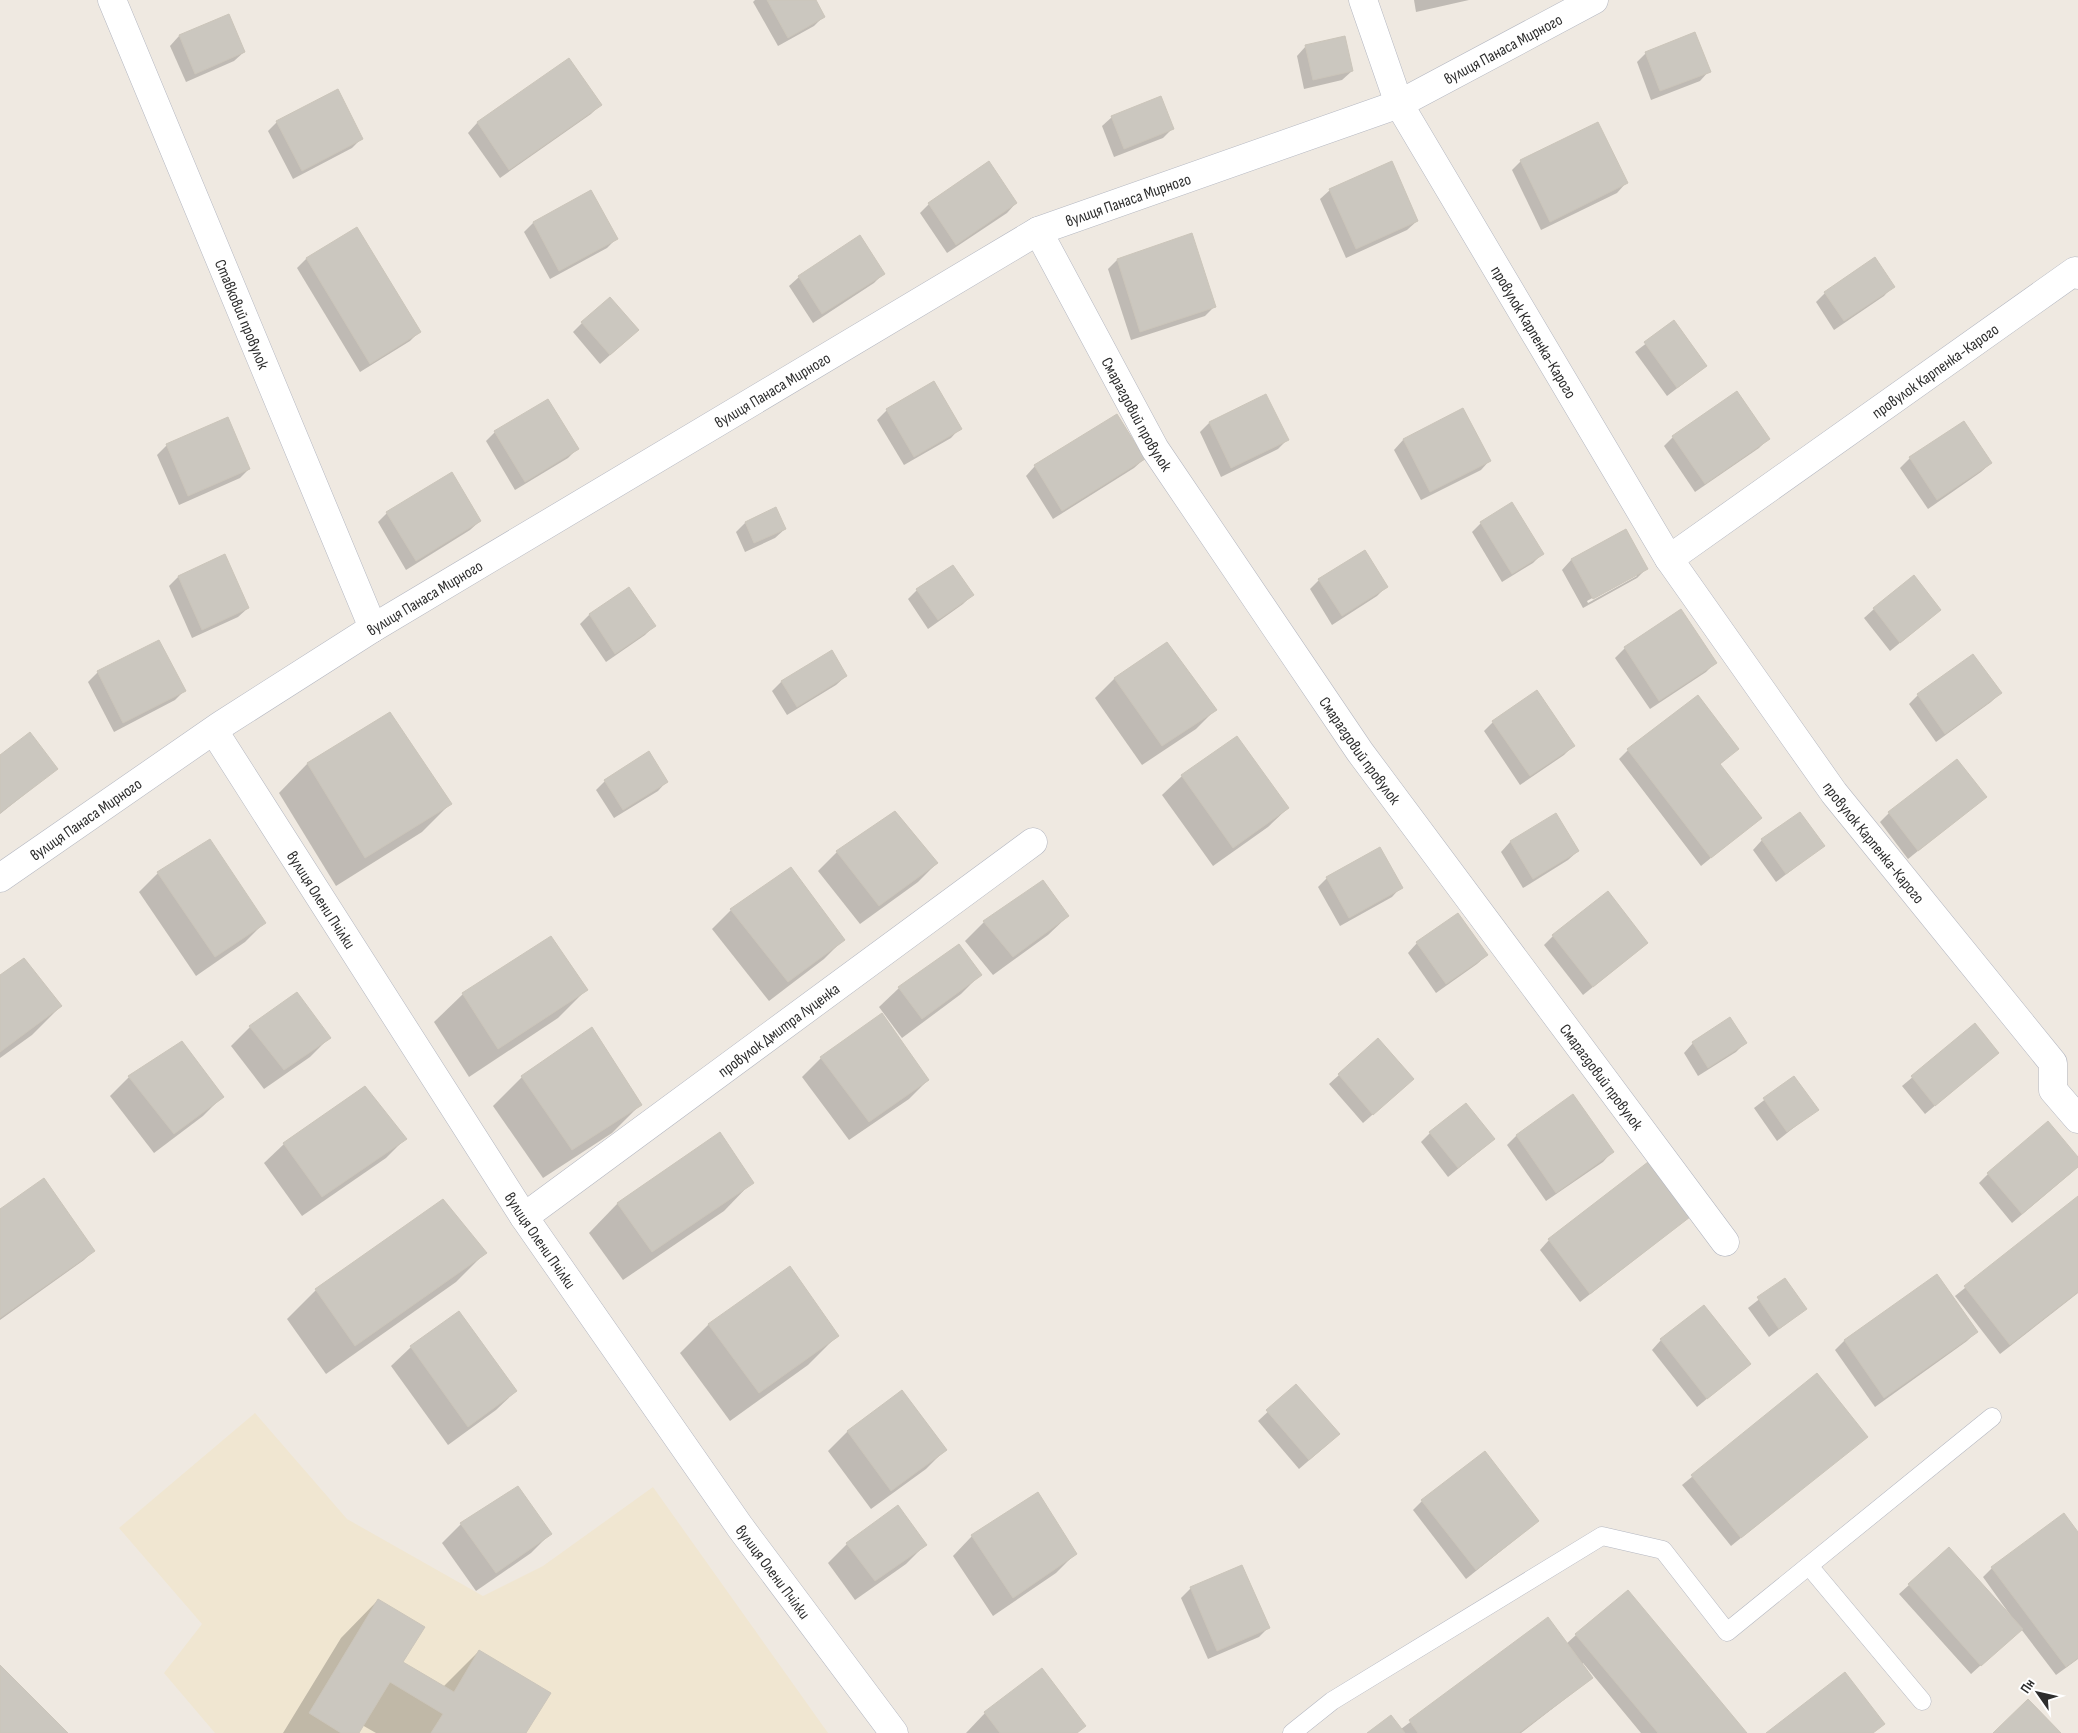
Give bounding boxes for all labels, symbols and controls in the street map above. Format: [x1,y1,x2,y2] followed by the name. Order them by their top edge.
[1441,11,1566,89] street label: вулиця Панаса Мирного
[1063,170,1194,232] street label: вулиця Панаса Мирного
[210,257,273,373] street label: Ставковий провулок
[1486,263,1580,402] street label: провулок Карпенка-Карого
[1869,320,2003,423] street label: провулок Карпенка-Карого
[712,349,834,433] street label: вулиця Панаса Мирного
[1097,354,1176,476] street label: Смарагдовий провулок
[364,557,486,640] street label: вулиця Панаса Мирного
[1314,694,1404,809] street label: Смарагдовий провулок
[27,775,146,865] street label: вулиця Панаса Мирного
[1818,779,1928,908] street label: провулок Карпенка-Карого
[282,848,359,953] street label: вулиця Олени Пчілки
[715,980,844,1082] street label: провулок Дмитра Луценка
[1555,1021,1647,1135] street label: Смарагдовий провулок
[500,1189,579,1293] street label: вулиця Олени Пчілки
[731,1522,813,1623] street label: вулиця Олени Пчілки
[2013,1668,2063,1718] north arrow
[2017,1676,2038,1696] text: Пн

